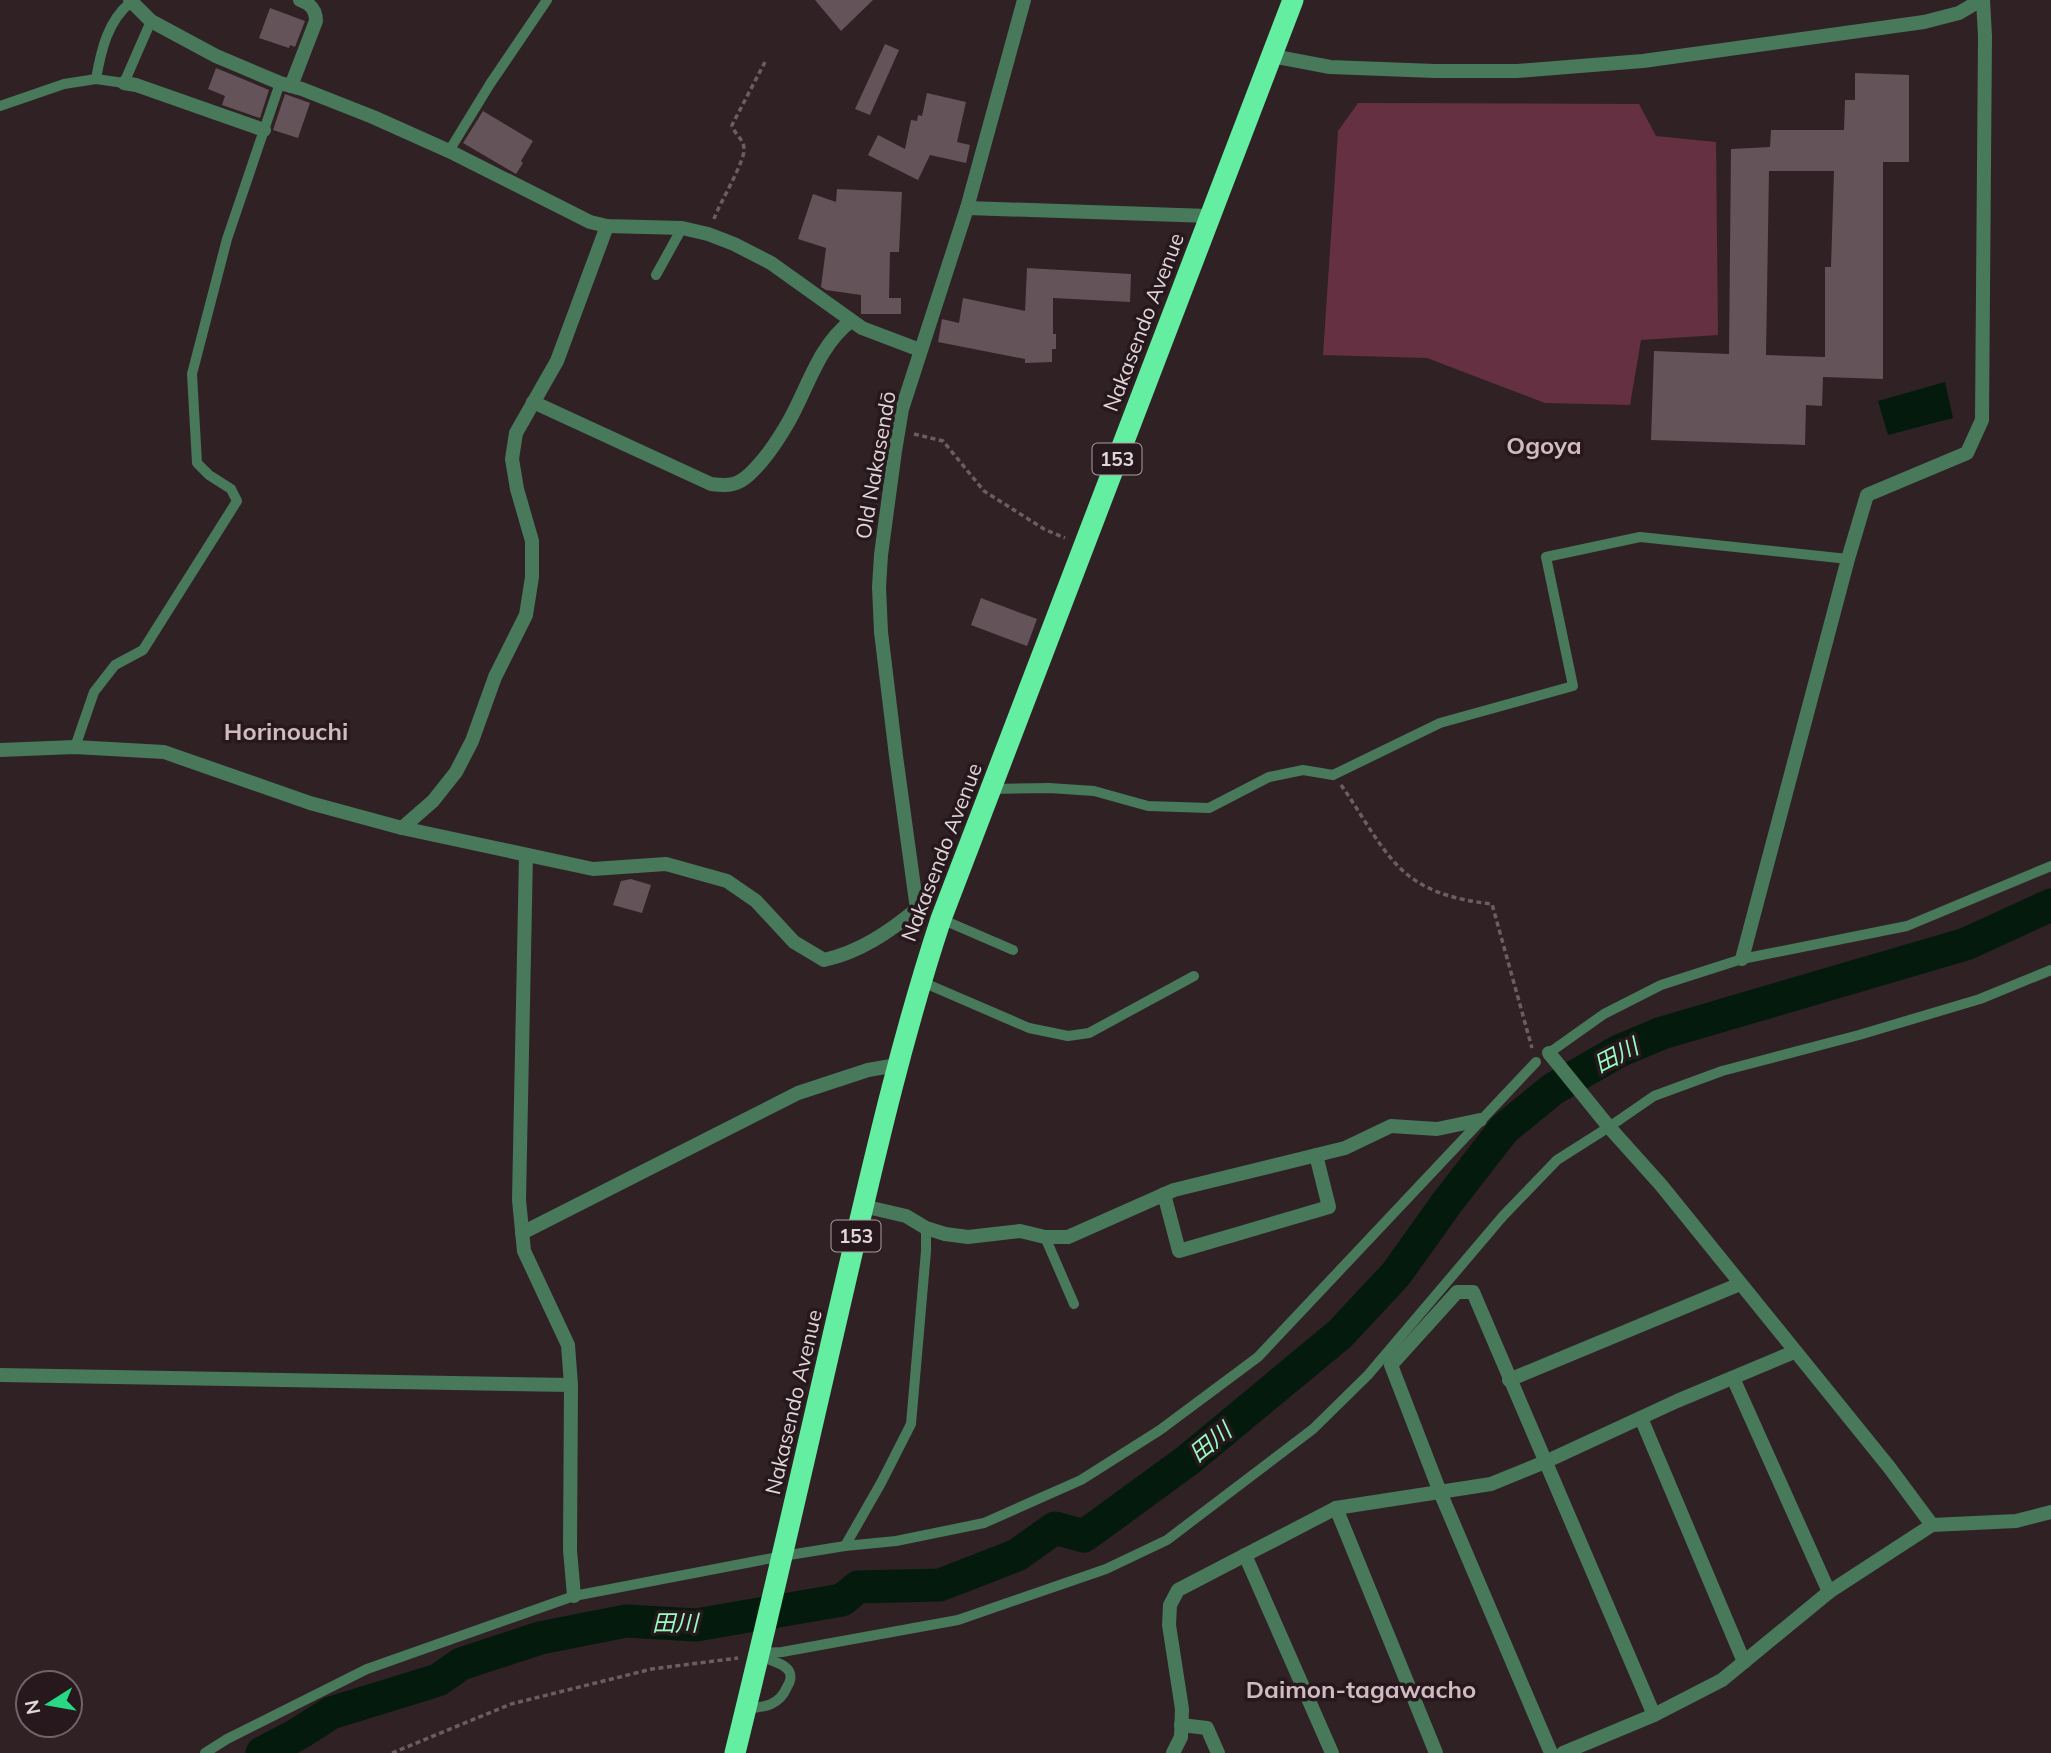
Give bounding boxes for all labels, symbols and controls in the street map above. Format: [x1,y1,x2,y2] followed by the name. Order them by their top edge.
[1097,229,1189,415] street label: Nakasendo Avenue
[849,389,901,541] street label: Old Nakasendō
[1506,430,1582,460] district label: Ogoya
[1092,444,1142,474] road number: 153
[224,716,348,746] district label: Horinouchi
[895,759,987,945] street label: Nakasendo Avenue
[1589,1030,1646,1078] water label: 田川
[832,1220,880,1252] road number: 153
[759,1307,827,1497] street label: Nakasendo Avenue
[1183,1414,1239,1468] water label: 田川
[652,1608,701,1637] water label: 田川
[14,1669,84,1739] north arrow
[1246,1674,1476,1704] district label: Daimon-tagawacho
[19,1698,45,1717] text: N

